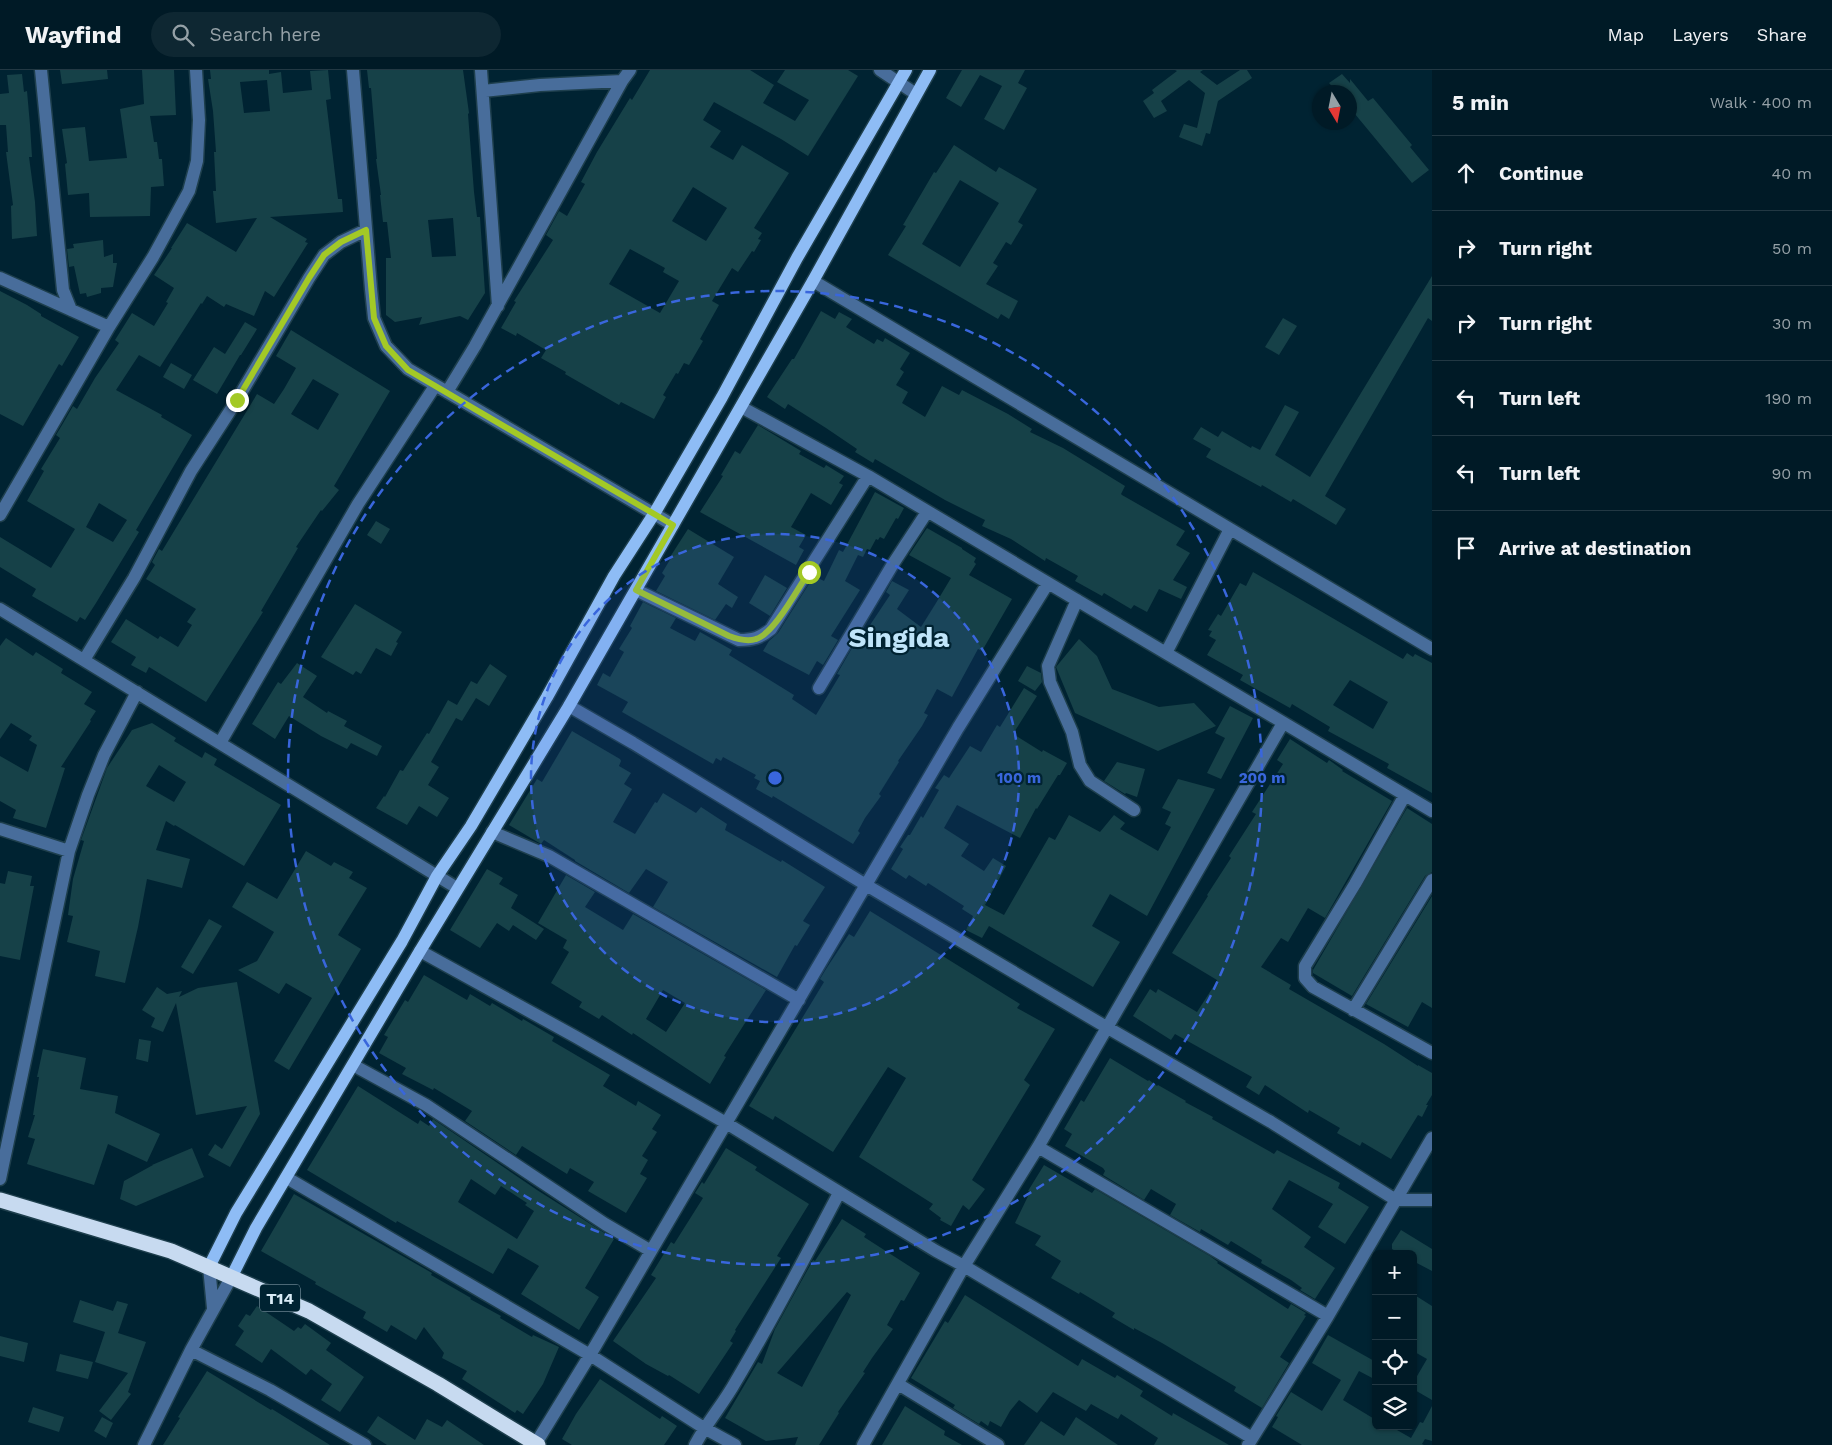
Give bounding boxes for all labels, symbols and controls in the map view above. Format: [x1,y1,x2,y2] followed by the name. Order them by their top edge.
[151,12,501,57] search box
[25,21,121,49] text: Wayfind
[169,21,197,49] icon: search
[209,23,321,46] text: Search here
[1607,24,1644,45] text: Map
[1672,24,1729,45] text: Layers
[1757,24,1807,45] text: Share
[1312,85,1357,130] north arrow
[1452,90,1509,115] text: 5 min
[1710,93,1812,112] text: Walk · 400 m
[1452,159,1480,187] icon: ahead
[1499,162,1583,185] text: Continue
[1772,164,1812,183] text: 40 m
[1452,234,1480,262] icon: right
[1499,237,1592,260] text: Turn right
[1772,239,1812,258] text: 50 m
[1452,309,1480,337] icon: right
[1499,312,1592,335] text: Turn right
[1772,314,1812,333] text: 30 m
[1452,384,1480,412] icon: left
[1499,387,1580,410] text: Turn left
[226,389,249,412] route end
[1765,389,1812,408] text: 190 m
[1452,459,1480,487] icon: left
[1499,462,1580,485] text: Turn left
[1771,464,1812,483] text: 90 m
[1452,534,1480,562] icon: arrive
[1499,537,1691,560] text: Arrive at destination
[798,561,821,584] route start
[848,621,950,654] district label: Singida
[766,769,784,787] centre of rings
[997,769,1041,787] text: 100 m
[1239,769,1285,787] text: 200 m
[1372,1250,1417,1430] map controls
[1372,1250,1417,1295] button: +
[260,1284,300,1312] road number: T14
[1372,1295,1417,1340] button: −
[1372,1340,1417,1385] button: locate
[1372,1385,1417,1430] button: layers

